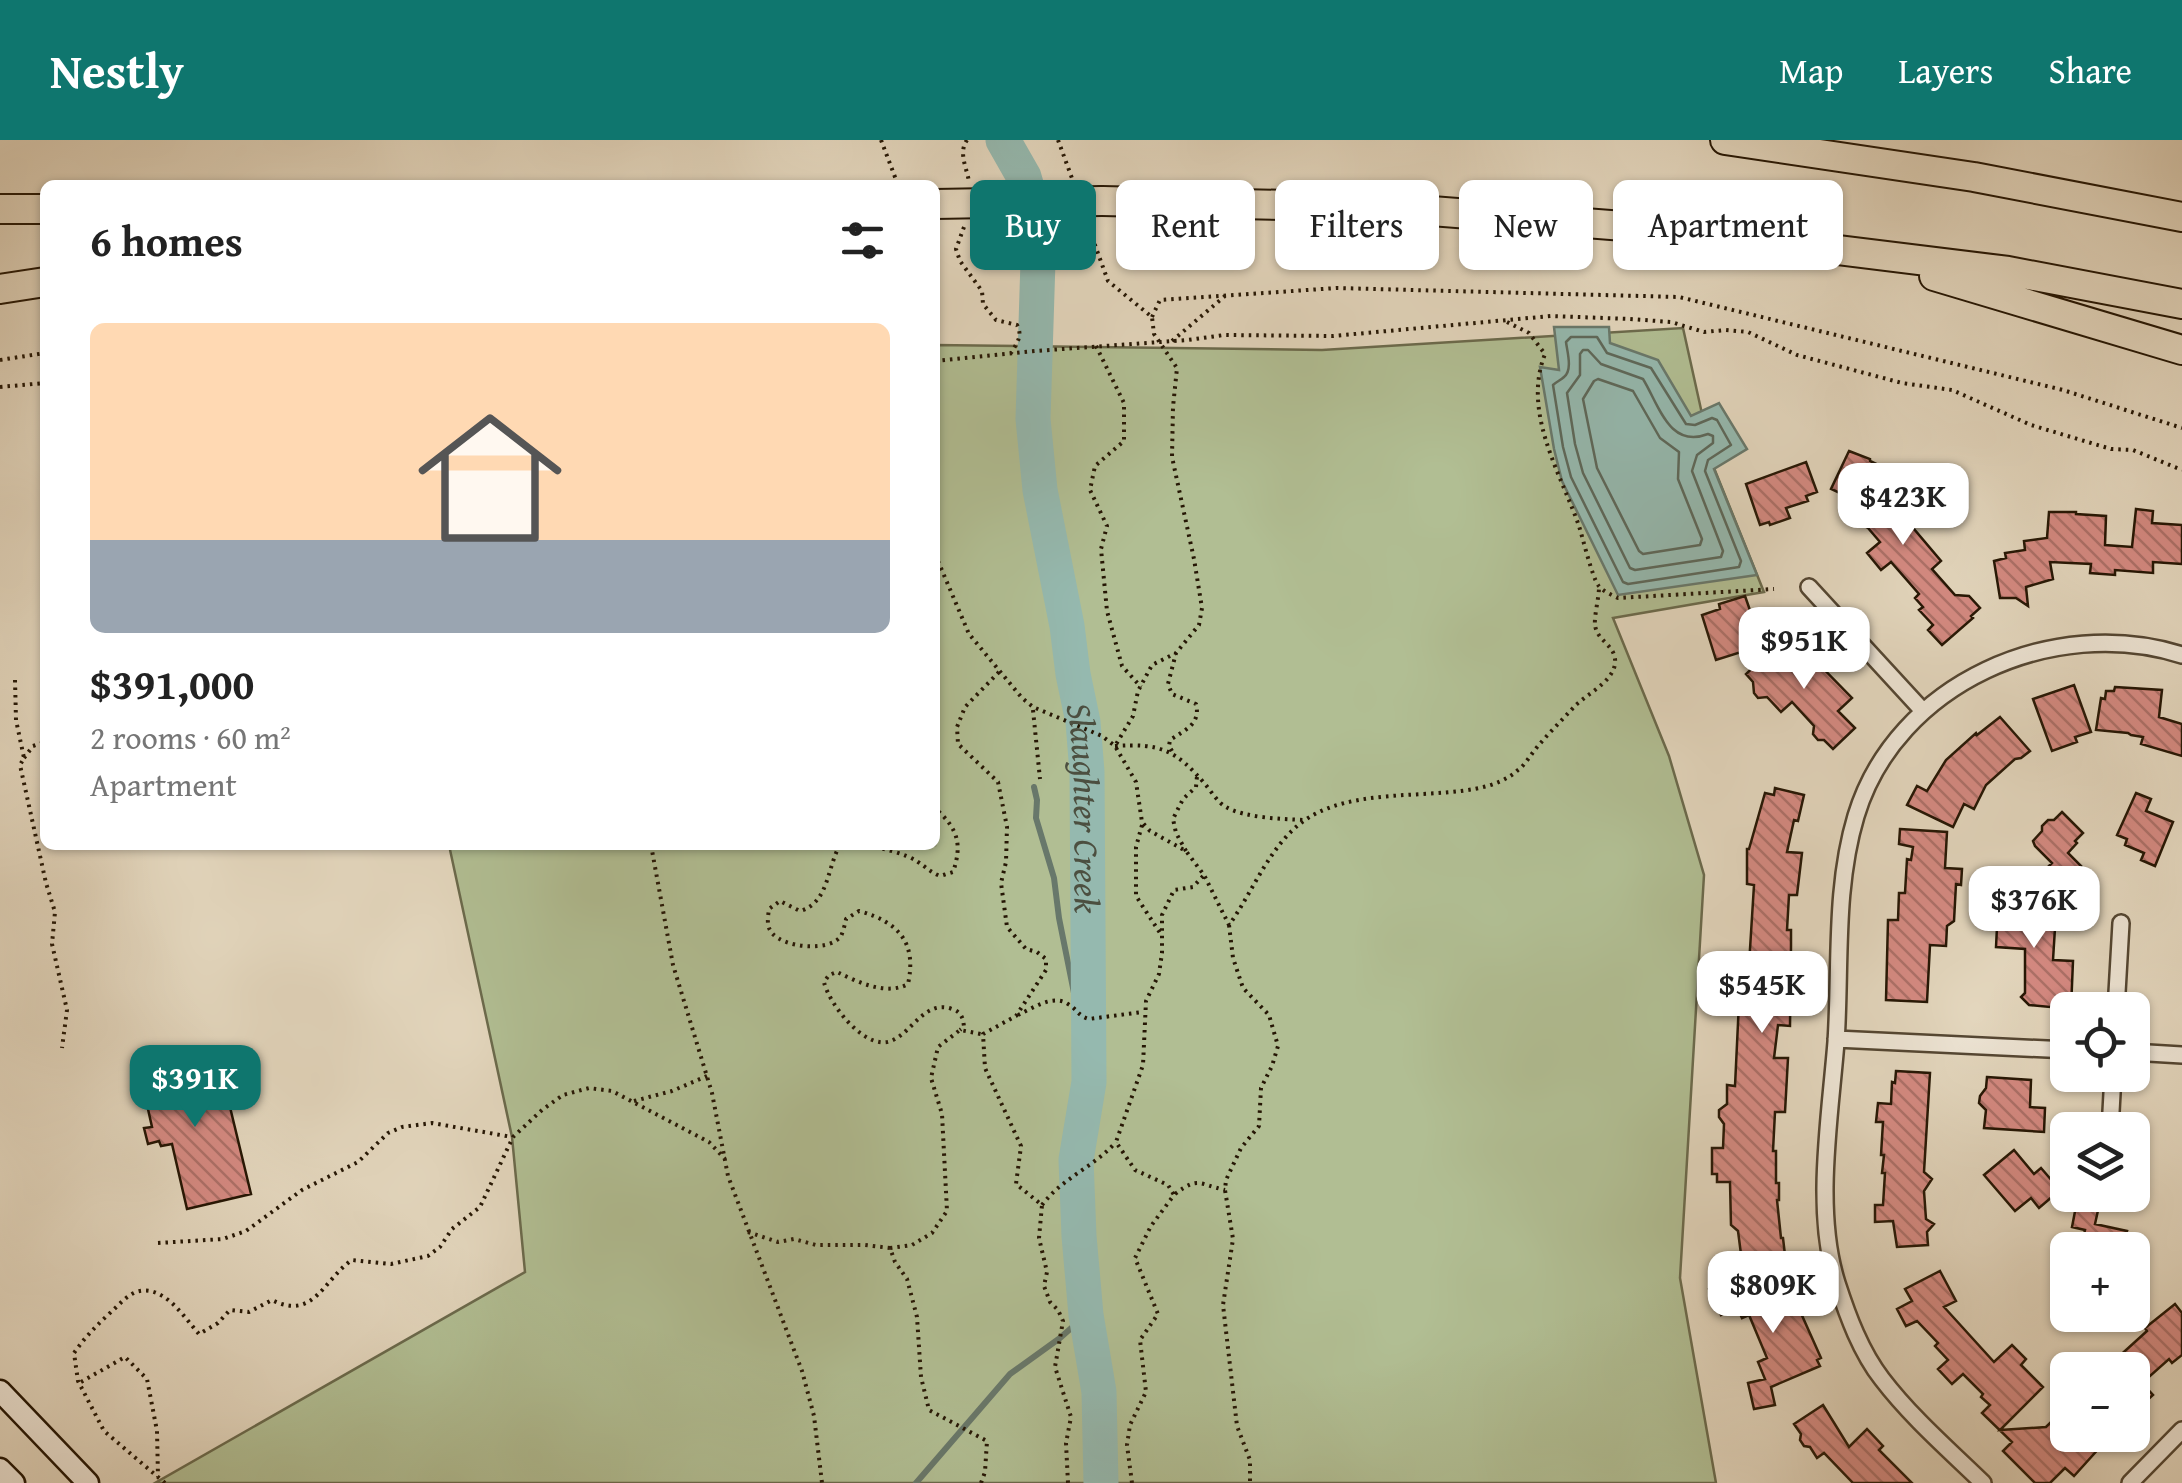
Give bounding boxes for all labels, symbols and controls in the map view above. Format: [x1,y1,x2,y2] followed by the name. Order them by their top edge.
[50,35,184,106] text: Nestly
[1779,45,1843,96] text: Map
[1898,45,1993,96] text: Layers
[2048,45,2132,96] text: Share
[970,180,1096,270] chip: Buy
[1116,180,1255,270] chip: Rent
[1275,180,1439,270] chip: Filters
[1459,180,1593,270] chip: New
[1613,180,1843,270] chip: Apartment
[90,210,243,271] text: 6 homes
[835,213,890,268] icon: filters
[400,388,580,568] icon: home
[1833,463,1973,548] pin: $423K
[1860,472,1946,519] text: $423K
[1734,607,1874,692] pin: $951K
[1761,616,1847,663] text: $951K
[90,653,254,714] text: $391,000
[1054,698,1113,914] water label: Slaughter Creek
[90,714,291,761] text: 2 rooms · 60 m²
[90,761,237,808] text: Apartment
[1964,866,2104,951] pin: $376K
[1991,875,2077,922] text: $376K
[1692,951,1832,1036] pin: $545K
[1719,960,1805,1007] text: $545K
[2050,992,2150,1452] map controls
[2050,992,2150,1092] button: locate
[125,1045,265,1130] pin: $391K
[152,1054,238,1101] text: $391K
[2050,1112,2150,1212] button: layers
[2050,1232,2150,1332] button: +
[1703,1251,1843,1336] pin: $809K
[1730,1260,1816,1307] text: $809K
[2050,1352,2150,1452] button: −

